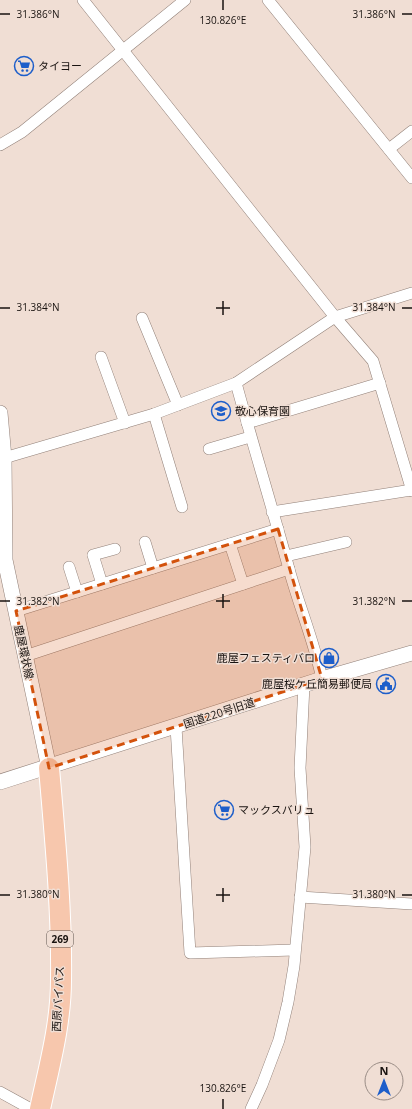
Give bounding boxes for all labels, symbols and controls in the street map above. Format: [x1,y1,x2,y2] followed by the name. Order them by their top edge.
[16,7,60,21] text: 31.386°N
[352,7,396,21] text: 31.386°N
[200,13,246,27] text: 130.826°E
[13,55,35,77] supermarket icon: タイヨー
[38,58,82,73] place label: タイヨー
[16,300,60,314] text: 31.384°N
[352,300,396,314] text: 31.384°N
[210,400,232,422] school or university icon: 敬心保育園
[235,403,290,418] place label: 敬心保育園
[16,594,60,608] text: 31.382°N
[352,594,396,608] text: 31.382°N
[11,623,38,680] street label: 鹿屋環状線
[318,647,340,669] shop icon: 鹿屋フェスティバロ
[217,650,315,665] place label: 鹿屋フェスティバロ
[375,673,397,695] public building icon: 鹿屋桜ケ丘簡易郵便局
[262,676,372,691] place label: 鹿屋桜ケ丘簡易郵便局
[181,694,256,731] street label: 国道220号旧道
[213,799,235,821] supermarket icon: マックスバリュ
[238,802,315,817] place label: マックスバリュ
[16,887,60,901] text: 31.380°N
[352,887,396,901] text: 31.380°N
[47,931,73,947] road number: 269
[48,966,67,1032] street label: 西原バイパス
[364,1061,404,1101] north arrow
[380,1063,388,1078] text: N
[200,1081,246,1095] text: 130.826°E

